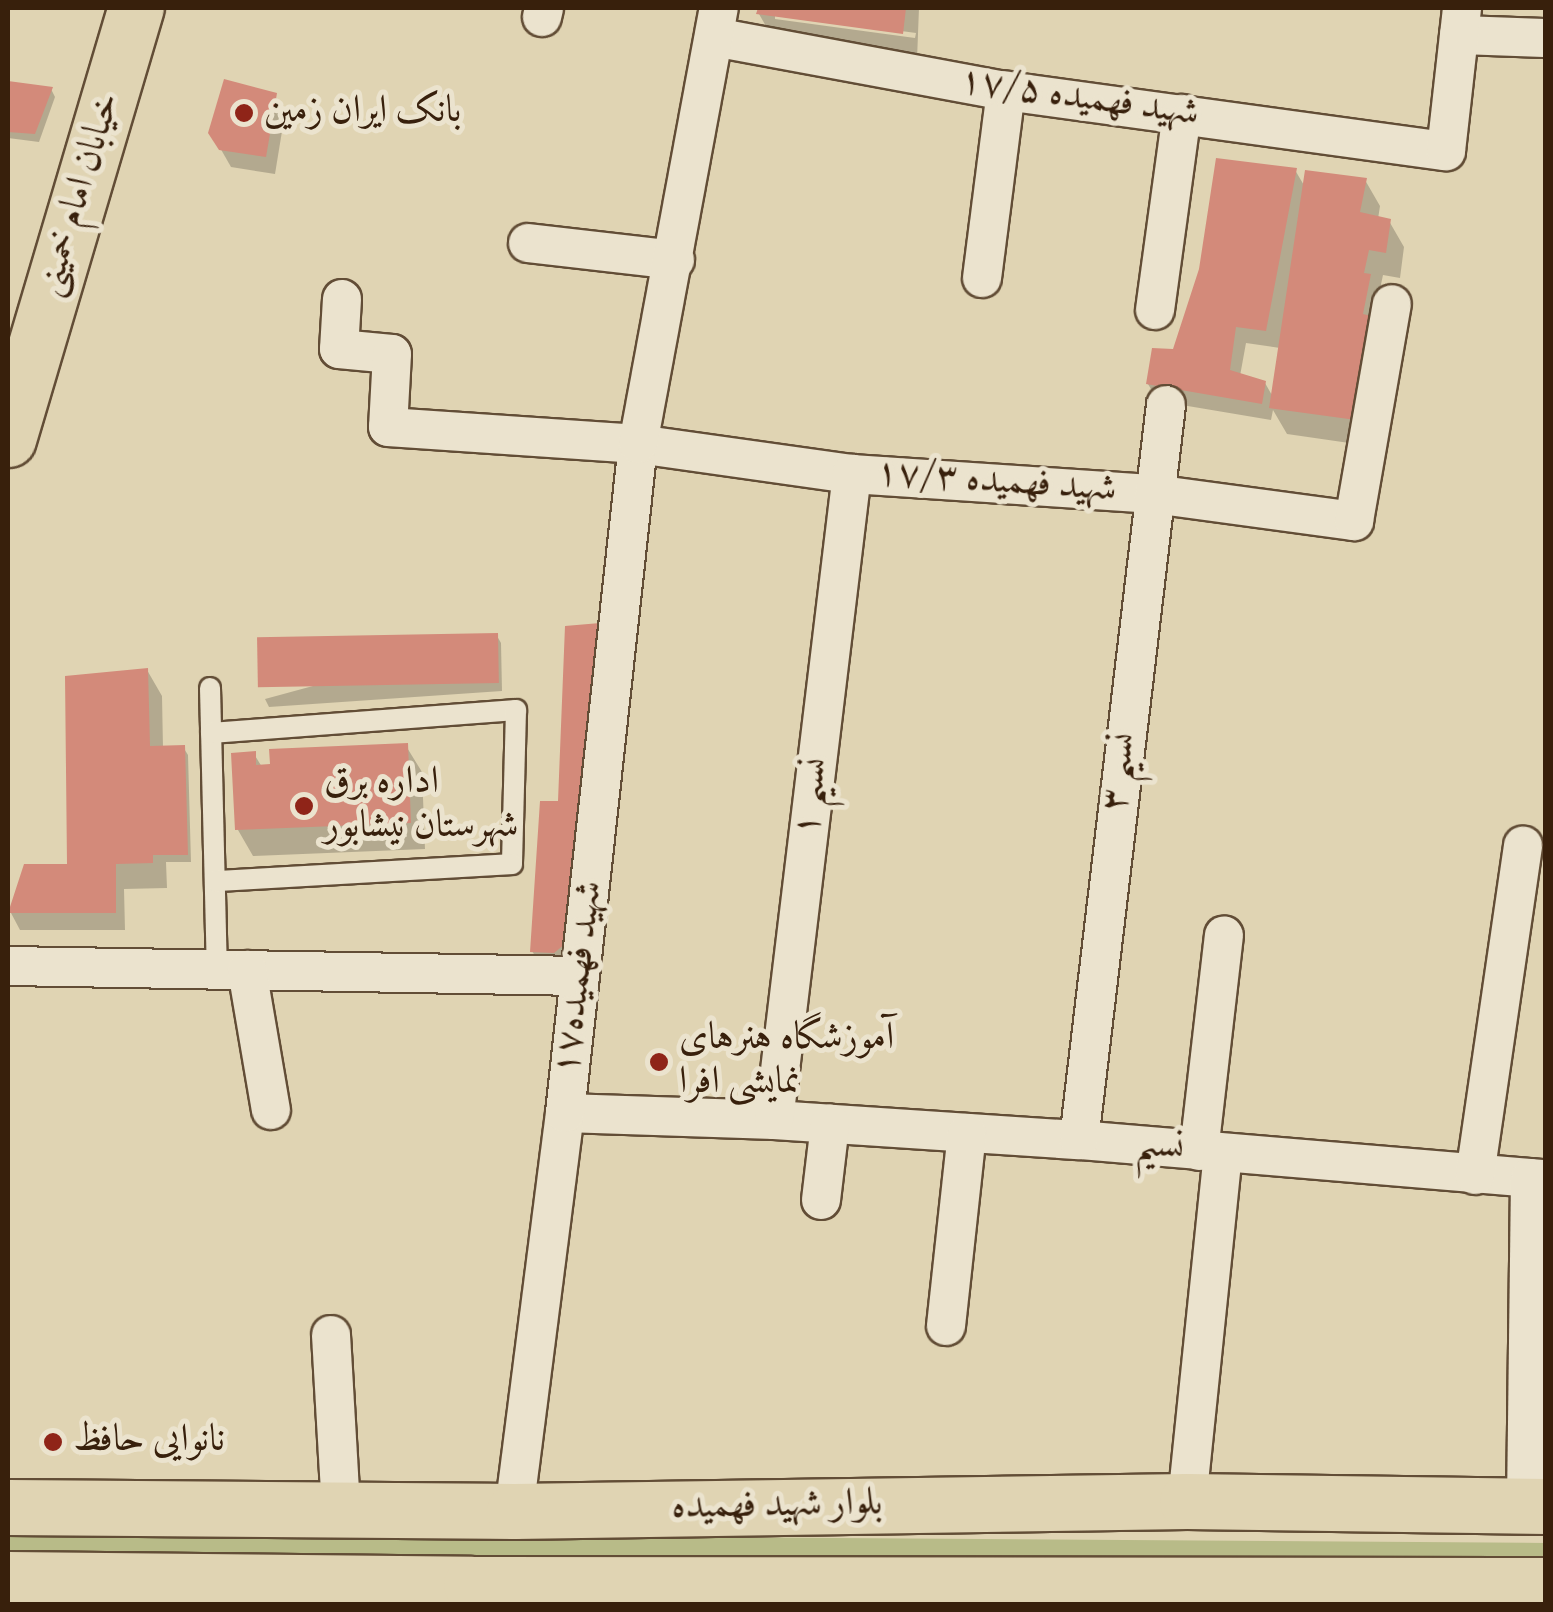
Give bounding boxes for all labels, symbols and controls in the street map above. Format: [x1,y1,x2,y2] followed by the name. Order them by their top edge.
[956,60,1202,138] street label: شهید فهمیده ۱۷/۵
[27,88,133,302] street label: خیابان امام خمینی
[264,90,461,136] place label: بانک ایران زمین
[233,102,255,124] marker: بانک ایران زمین
[874,452,1118,514] street label: شهید فهمیده ۱۷/۳
[1094,730,1148,814] street label: نسیم ۳
[786,755,840,839] street label: نسیم ۱
[324,761,519,851] place label: اداره برق شهرستان نیشابور
[293,795,315,817] marker: اداره برق شهرستان نیشابور
[545,878,615,1078] street label: شهید فهمیده۱۷
[679,1017,894,1106] place label: آموزشگاه هنرهای نمایشی افرا
[648,1051,670,1073] marker: آموزشگاه هنرهای نمایشی افرا
[1134,1123,1186,1173] street label: نسیم
[73,1419,225,1465] place label: نانوایی حافظ
[42,1431,64,1453] marker: نانوایی حافظ
[671,1482,883,1532] street label: بلوار شهید فهمیده

